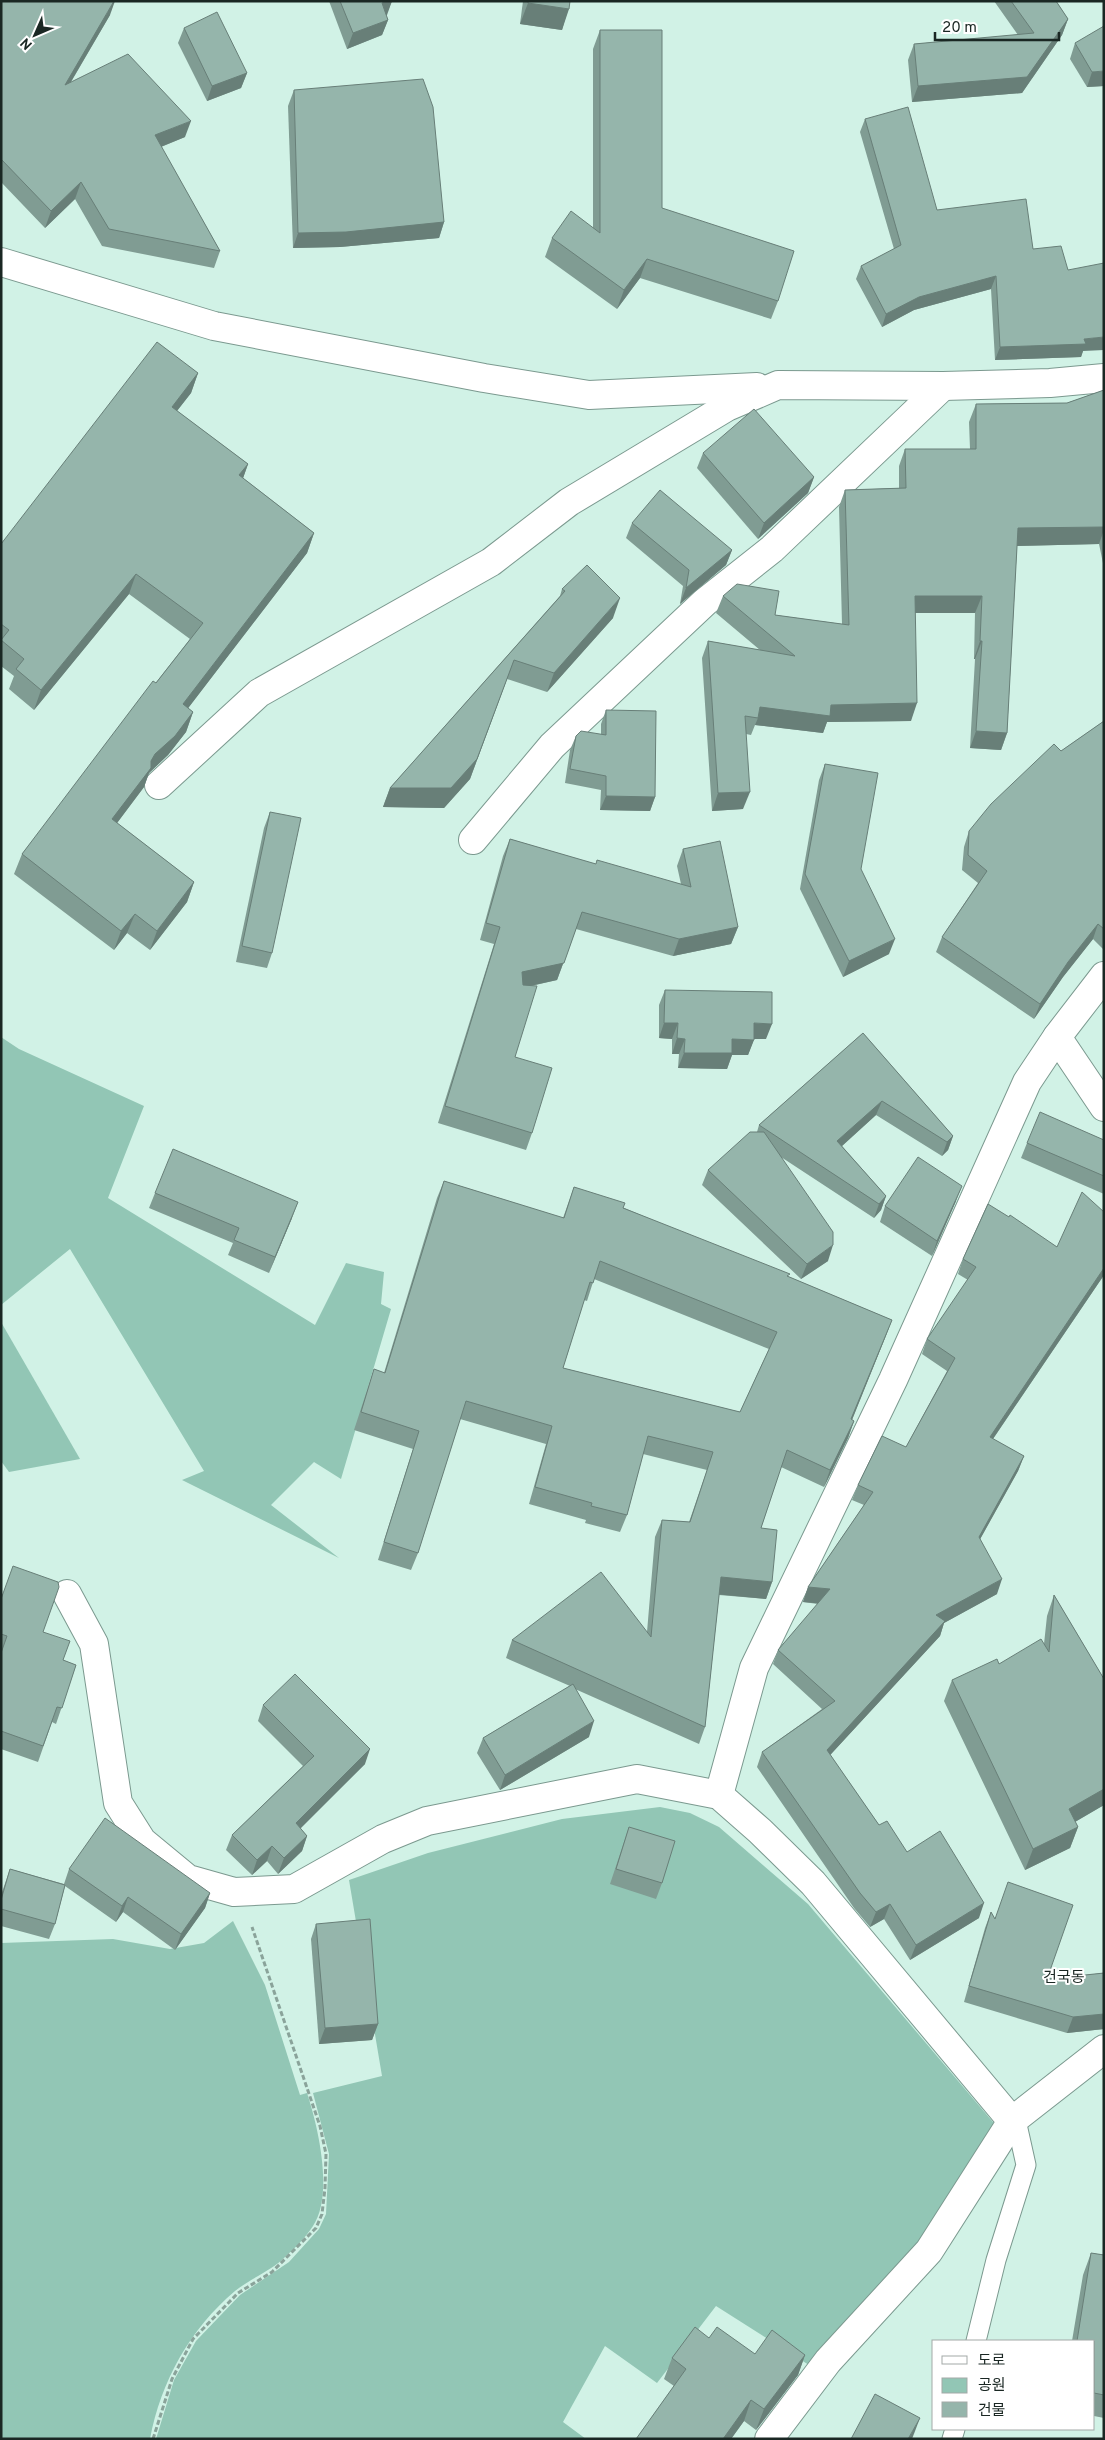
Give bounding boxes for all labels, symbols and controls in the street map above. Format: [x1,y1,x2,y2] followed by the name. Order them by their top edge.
[10,10,60,60] north arrow
[935,10,1059,42] scale bar
[942,19,977,38] text: 20 m
[17,34,36,53] text: N
[1043,1969,1085,1988] district label: 건국동
[932,2340,1095,2430] legend
[978,2352,1006,2371] text: 도로
[978,2377,1006,2396] text: 공원
[978,2402,1006,2421] text: 건물

